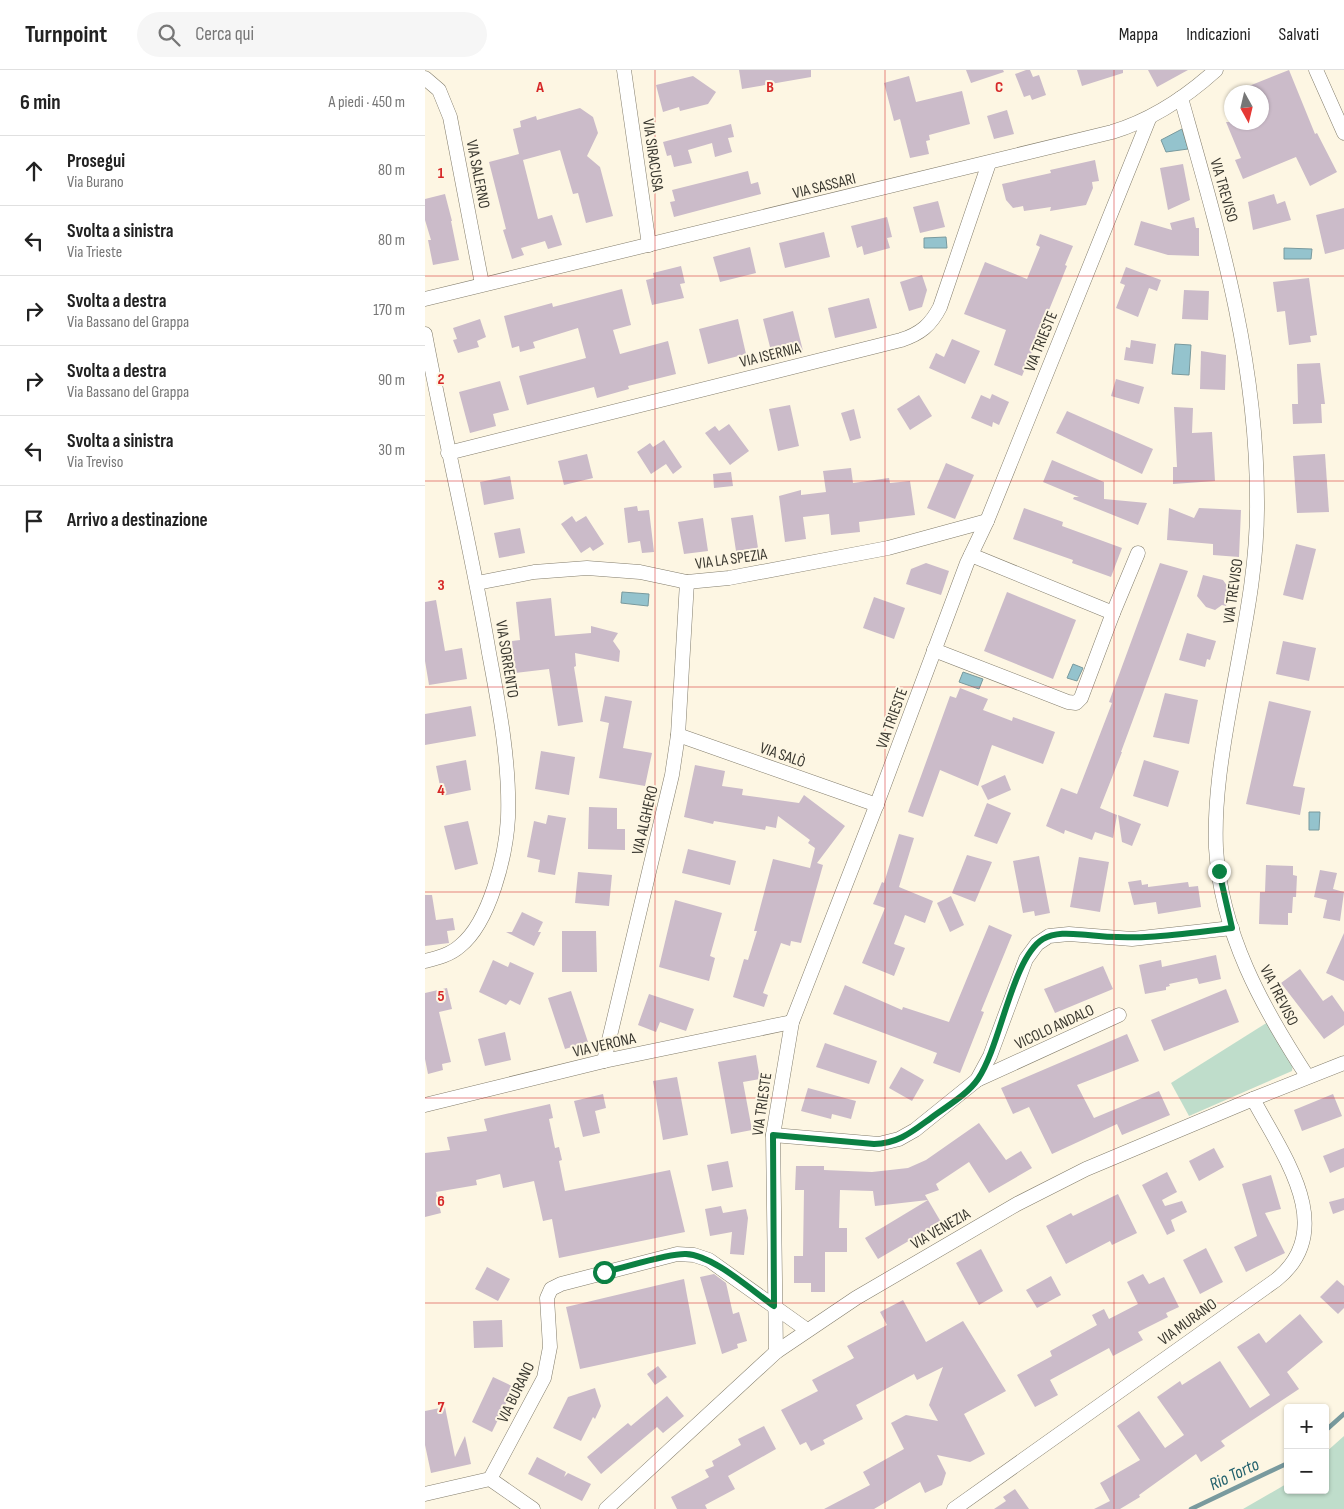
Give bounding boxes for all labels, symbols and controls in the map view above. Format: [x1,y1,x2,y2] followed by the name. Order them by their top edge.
[137,12,487,57] search box
[25,20,107,49] text: Turnpoint
[155,21,183,49] icon: search
[195,23,254,46] text: Cerca qui
[1119,24,1158,45] text: Mappa
[1186,24,1251,45] text: Indicazioni
[1279,24,1319,45] text: Salvati
[535,78,544,97] text: A
[766,78,774,97] text: B
[995,78,1003,97] text: C
[1224,85,1269,130] north arrow
[20,90,61,115] text: 6 min
[329,93,405,112] text: A piedi · 450 m
[638,118,667,193] street label: VIA SIRACUSA
[462,138,494,210] street label: VIA SALERNO
[67,150,125,173] text: Prosegui
[1205,156,1242,225] street label: VIA TREVISO
[20,157,48,185] icon: ahead
[378,161,405,180] text: 80 m
[438,164,445,183] text: 1
[791,169,858,203] street label: VIA SASSARI
[67,173,124,192] text: Via Burano
[67,220,174,243] text: Svolta a sinistra
[20,227,48,255] icon: left
[378,231,405,250] text: 80 m
[67,243,122,262] text: Via Trieste
[67,290,167,313] text: Svolta a destra
[20,297,48,325] icon: right
[373,301,405,320] text: 170 m
[1021,309,1062,375] street label: VIA TRIESTE
[67,313,189,332] text: Via Bassano del Grappa
[738,339,803,372] street label: VIA ISERNIA
[67,360,167,383] text: Svolta a destra
[20,367,48,395] icon: right
[437,370,445,389] text: 2
[378,371,405,390] text: 90 m
[67,383,189,402] text: Via Bassano del Grappa
[67,430,174,453] text: Svolta a sinistra
[20,437,48,465] icon: left
[378,441,405,460] text: 30 m
[67,453,123,472] text: Via Treviso
[20,507,48,535] icon: arrive
[67,509,208,532] text: Arrivo a destinazione
[694,545,768,574] street label: VIA LA SPEZIA
[1220,557,1247,625] street label: VIA TREVISO
[437,576,445,595] text: 3
[491,619,522,699] street label: VIA SORRENTO
[873,685,912,752] street label: VIA TRIESTE
[757,739,808,772] street label: VIA SALÒ
[437,781,445,800] text: 4
[628,784,663,857] street label: VIA ALGHERO
[1208,860,1231,883] route end
[1255,962,1302,1029] street label: VIA TREVISO
[437,987,445,1006] text: 5
[1012,1001,1097,1054] street label: VICOLO ANDALO
[571,1029,638,1062] street label: VIA VERONA
[749,1072,776,1137] street label: VIA TRIESTE
[437,1192,445,1211] text: 6
[908,1205,974,1254] street label: VIA VENEZIA
[593,1261,616,1284] route start
[1155,1295,1221,1350] street label: VIA MURANO
[494,1359,539,1426] street label: VIA BURANO
[438,1398,445,1417] text: 7
[1284,1404,1329,1494] map controls
[1284,1404,1329,1449] button: +
[1284,1449,1329,1494] button: −
[1206,1454,1263,1495] water label: Rio Torto

